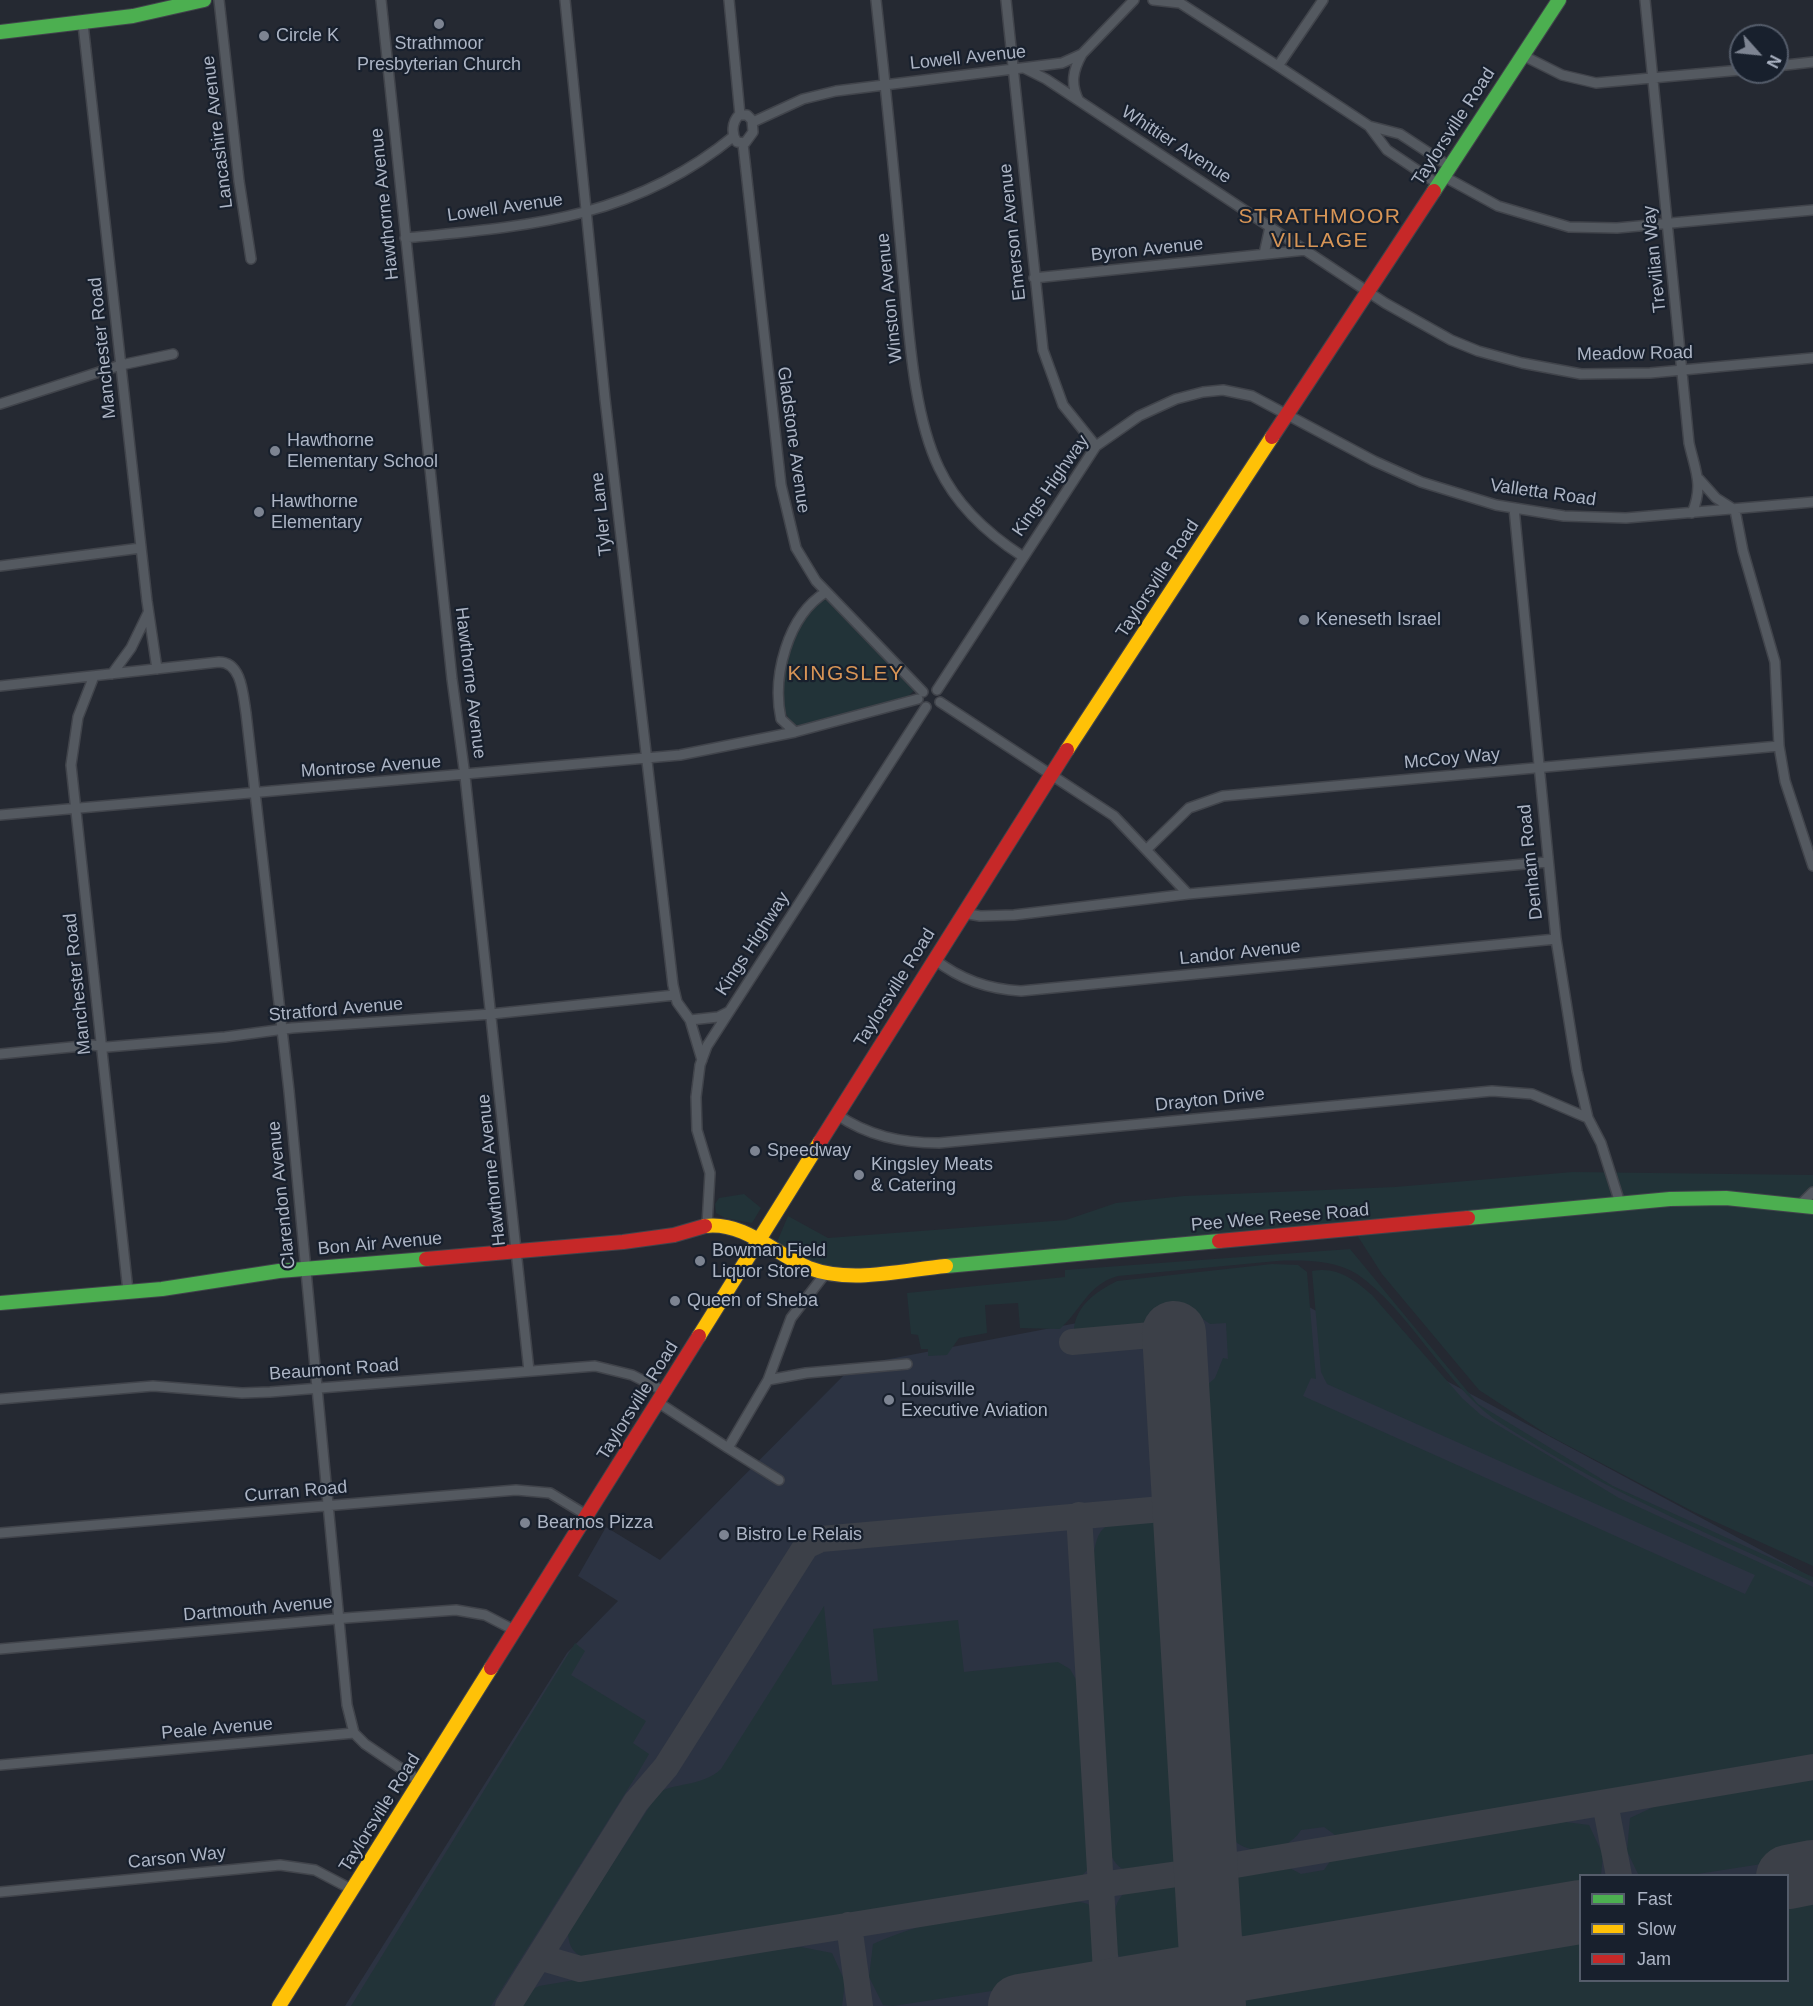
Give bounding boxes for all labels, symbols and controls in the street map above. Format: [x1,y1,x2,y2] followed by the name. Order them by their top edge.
[432,17,446,31] marker: Strathmoor Presbyterian Church
[1729,24,1789,84] north arrow
[276,25,339,47] place label: Circle K
[257,29,271,43] marker: Circle K
[357,33,521,76] place label: Strathmoor Presbyterian Church
[909,41,1027,75] street label: Lowell Avenue
[1764,52,1784,71] text: N
[198,54,238,210] street label: Lancashire Avenue
[1408,64,1500,190] street label: Taylorsville Road
[1117,101,1235,189] street label: Whittier Avenue
[366,127,404,281] street label: Hawthorne Avenue
[995,162,1031,302] street label: Emerson Avenue
[446,189,564,227] street label: Lowell Avenue
[1239,204,1401,254] district label: STRATHMOOR VILLAGE
[1639,204,1671,314] street label: Trevilian Way
[872,232,908,364] street label: Winston Avenue
[1090,233,1204,267] street label: Byron Avenue
[85,276,121,420] street label: Manchester Road
[1577,342,1693,366] street label: Meadow Road
[772,365,814,515] street label: Gladstone Avenue
[287,430,438,472] place label: Hawthorne Elementary School
[1008,431,1094,541] street label: Kings Highway
[268,444,282,458] marker: Hawthorne Elementary School
[587,471,617,557] street label: Tyler Lane
[1489,475,1597,511] street label: Valletta Road
[271,491,362,534] place label: Hawthorne Elementary
[252,505,266,519] marker: Hawthorne Elementary
[1112,516,1204,642] street label: Taylorsville Road
[450,606,490,760] street label: Hawthorne Avenue
[1316,609,1441,631] place label: Keneseth Israel
[1297,613,1311,627] marker: Keneseth Israel
[787,661,905,687] district label: KINGSLEY
[1403,744,1501,774] street label: McCoy Way
[300,751,442,783] street label: Montrose Avenue
[1514,803,1548,921] street label: Denham Road
[712,888,794,1000] street label: Kings Highway
[60,912,96,1056] street label: Manchester Road
[850,925,940,1051] street label: Taylorsville Road
[1178,936,1302,970] street label: Landor Avenue
[268,993,404,1027] street label: Stratford Avenue
[1154,1084,1266,1116] street label: Drayton Drive
[473,1093,511,1247] street label: Hawthorne Avenue
[263,1120,301,1270] street label: Clarendon Avenue
[767,1140,851,1162] place label: Speedway
[748,1144,762,1158] marker: Speedway
[871,1154,993,1196] place label: Kingsley Meats & Catering
[852,1168,866,1182] marker: Kingsley Meats & Catering
[1190,1199,1370,1237] street label: Pee Wee Reese Road
[317,1228,443,1260] street label: Bon Air Avenue
[712,1240,826,1282] place label: Bowman Field Liquor Store
[693,1254,707,1268] marker: Bowman Field Liquor Store
[687,1290,818,1312] place label: Queen of Sheba
[668,1294,682,1308] marker: Queen of Sheba
[593,1338,683,1464] street label: Taylorsville Road
[268,1355,400,1385] street label: Beaumont Road
[901,1379,1048,1422] place label: Louisville Executive Aviation
[882,1393,896,1407] marker: Louisville Executive Aviation
[244,1477,348,1507] street label: Curran Road
[537,1512,653,1534] place label: Bearnos Pizza
[518,1516,532,1530] marker: Bearnos Pizza
[736,1524,862,1546] place label: Bistro Le Relais
[717,1528,731,1542] marker: Bistro Le Relais
[182,1592,334,1626] street label: Dartmouth Avenue
[160,1713,274,1745] street label: Peale Avenue
[335,1750,425,1876] street label: Taylorsville Road
[127,1842,227,1874] street label: Carson Way
[1579,1874,1789,1982] legend
[1637,1889,1672,1909] text: Fast
[1637,1919,1676,1939] text: Slow
[1637,1949,1671,1969] text: Jam

